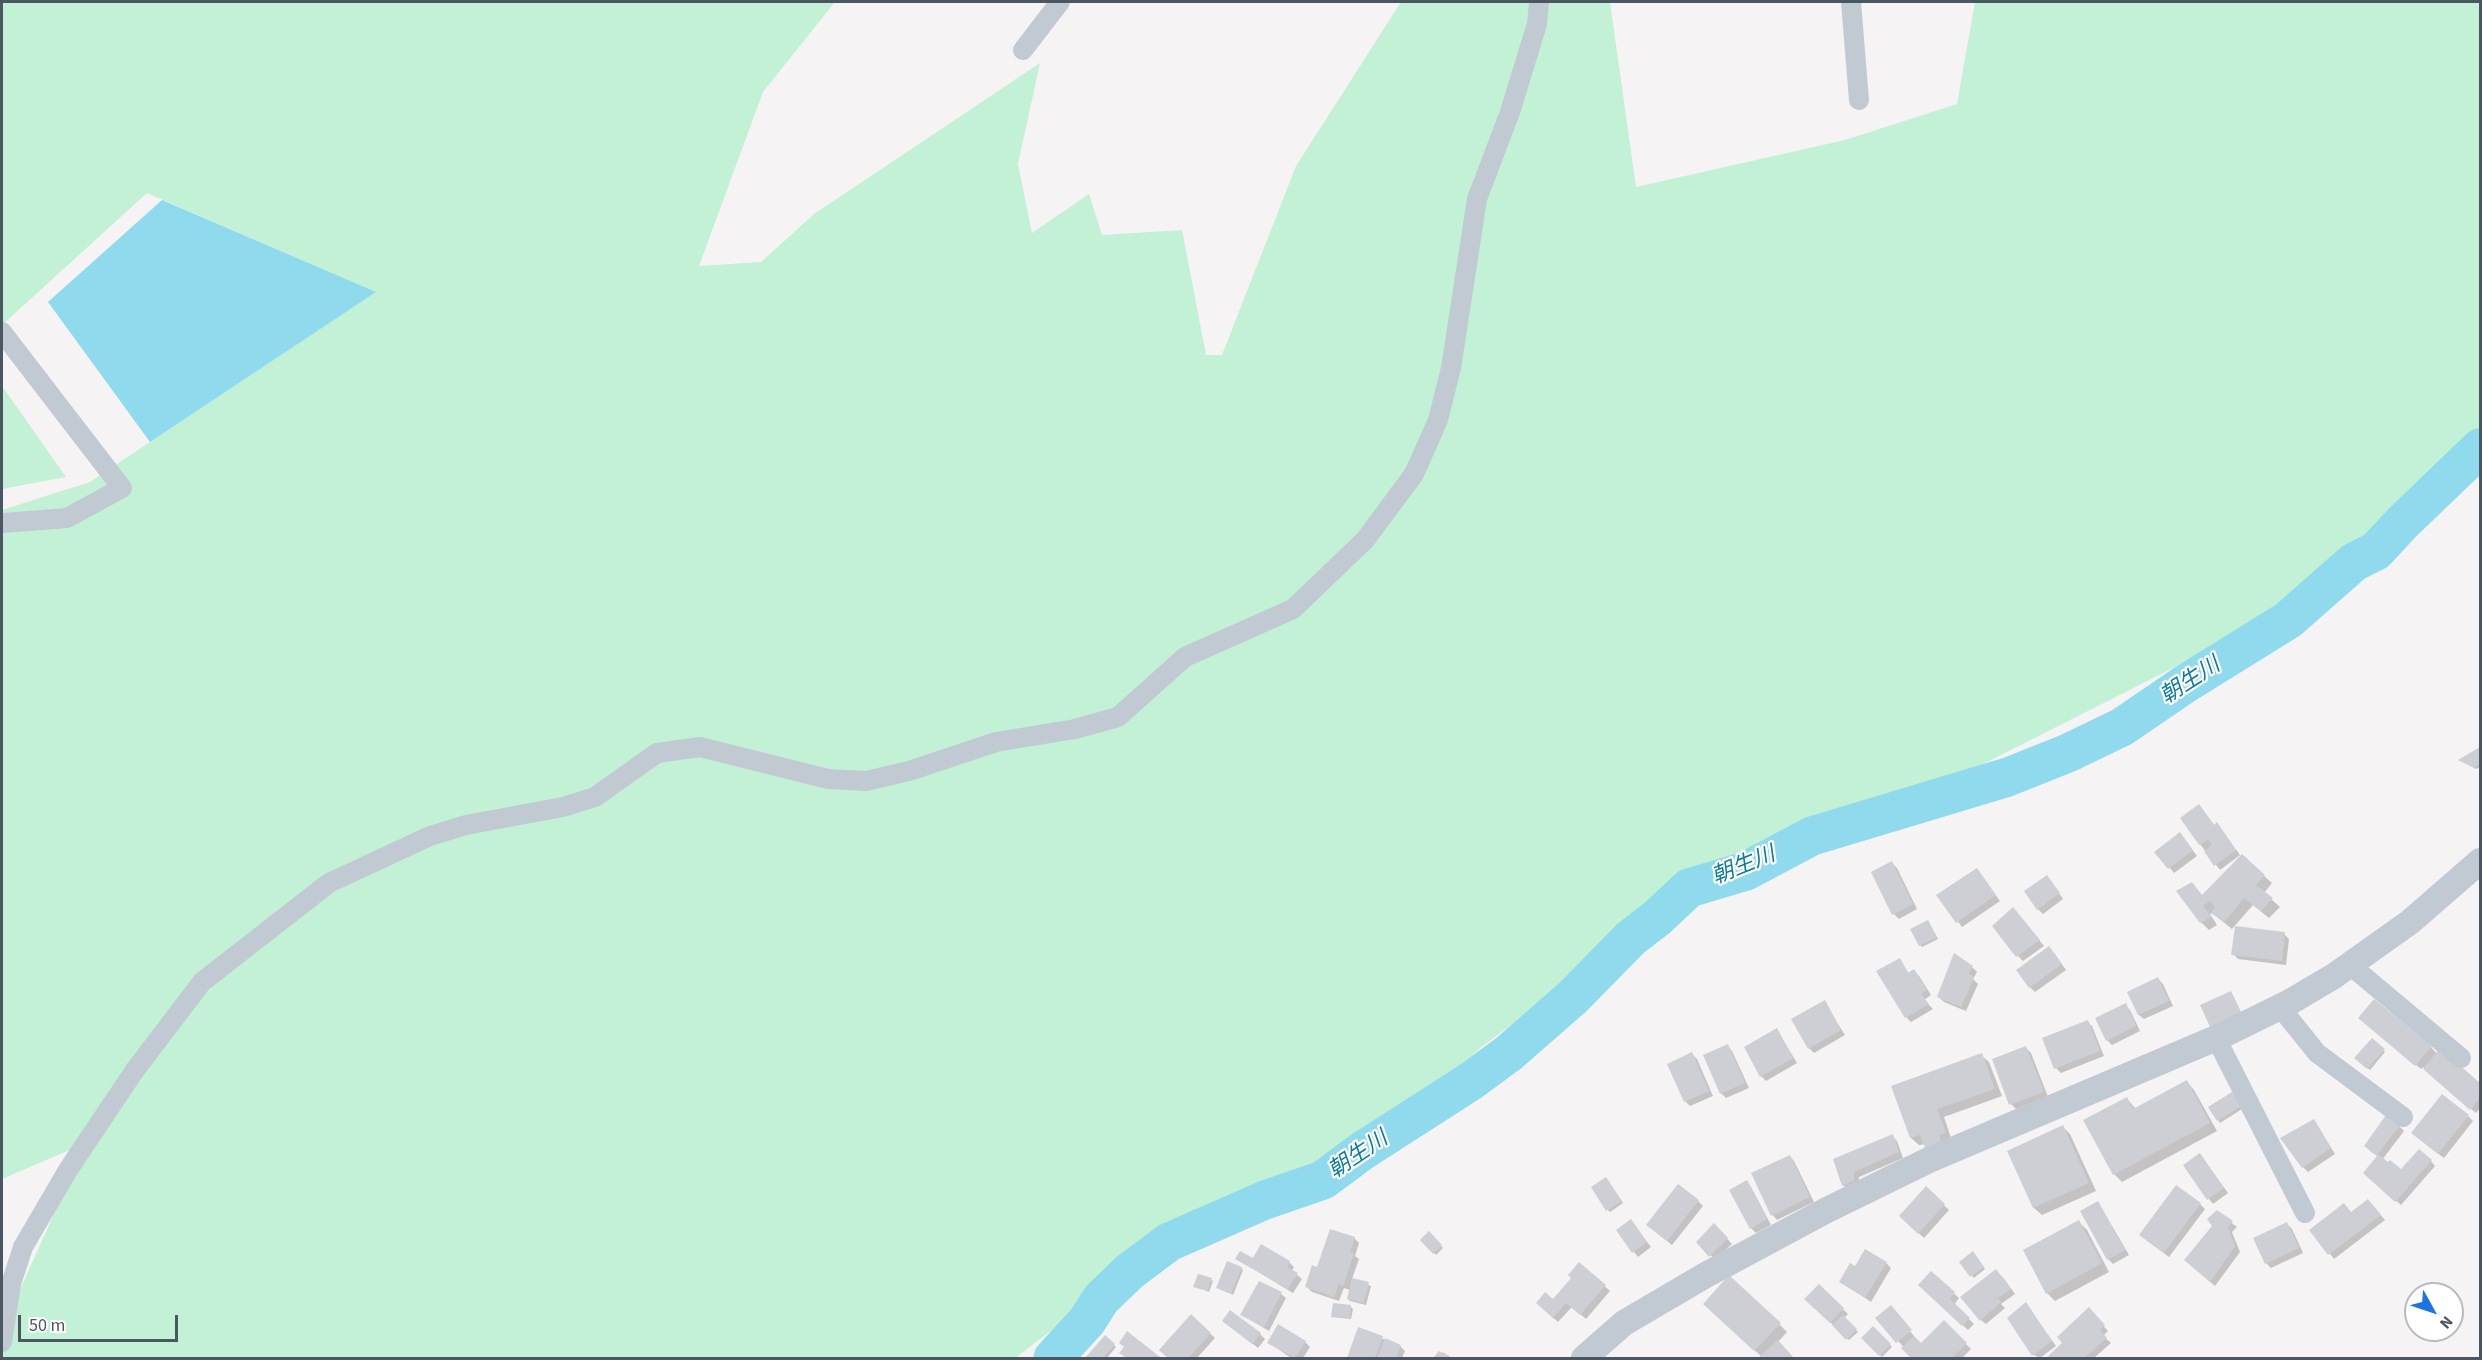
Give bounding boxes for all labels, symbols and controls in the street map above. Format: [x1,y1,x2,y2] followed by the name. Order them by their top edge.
[2156,653,2226,711] water label: 朝生川
[1708,842,1780,892] water label: 朝生川
[1324,1127,1394,1185] water label: 朝生川
[2404,1282,2464,1342] north arrow
[21,1303,182,1341] scale bar
[2434,1311,2458,1333] text: N
[29,1313,65,1338] text: 50 m

